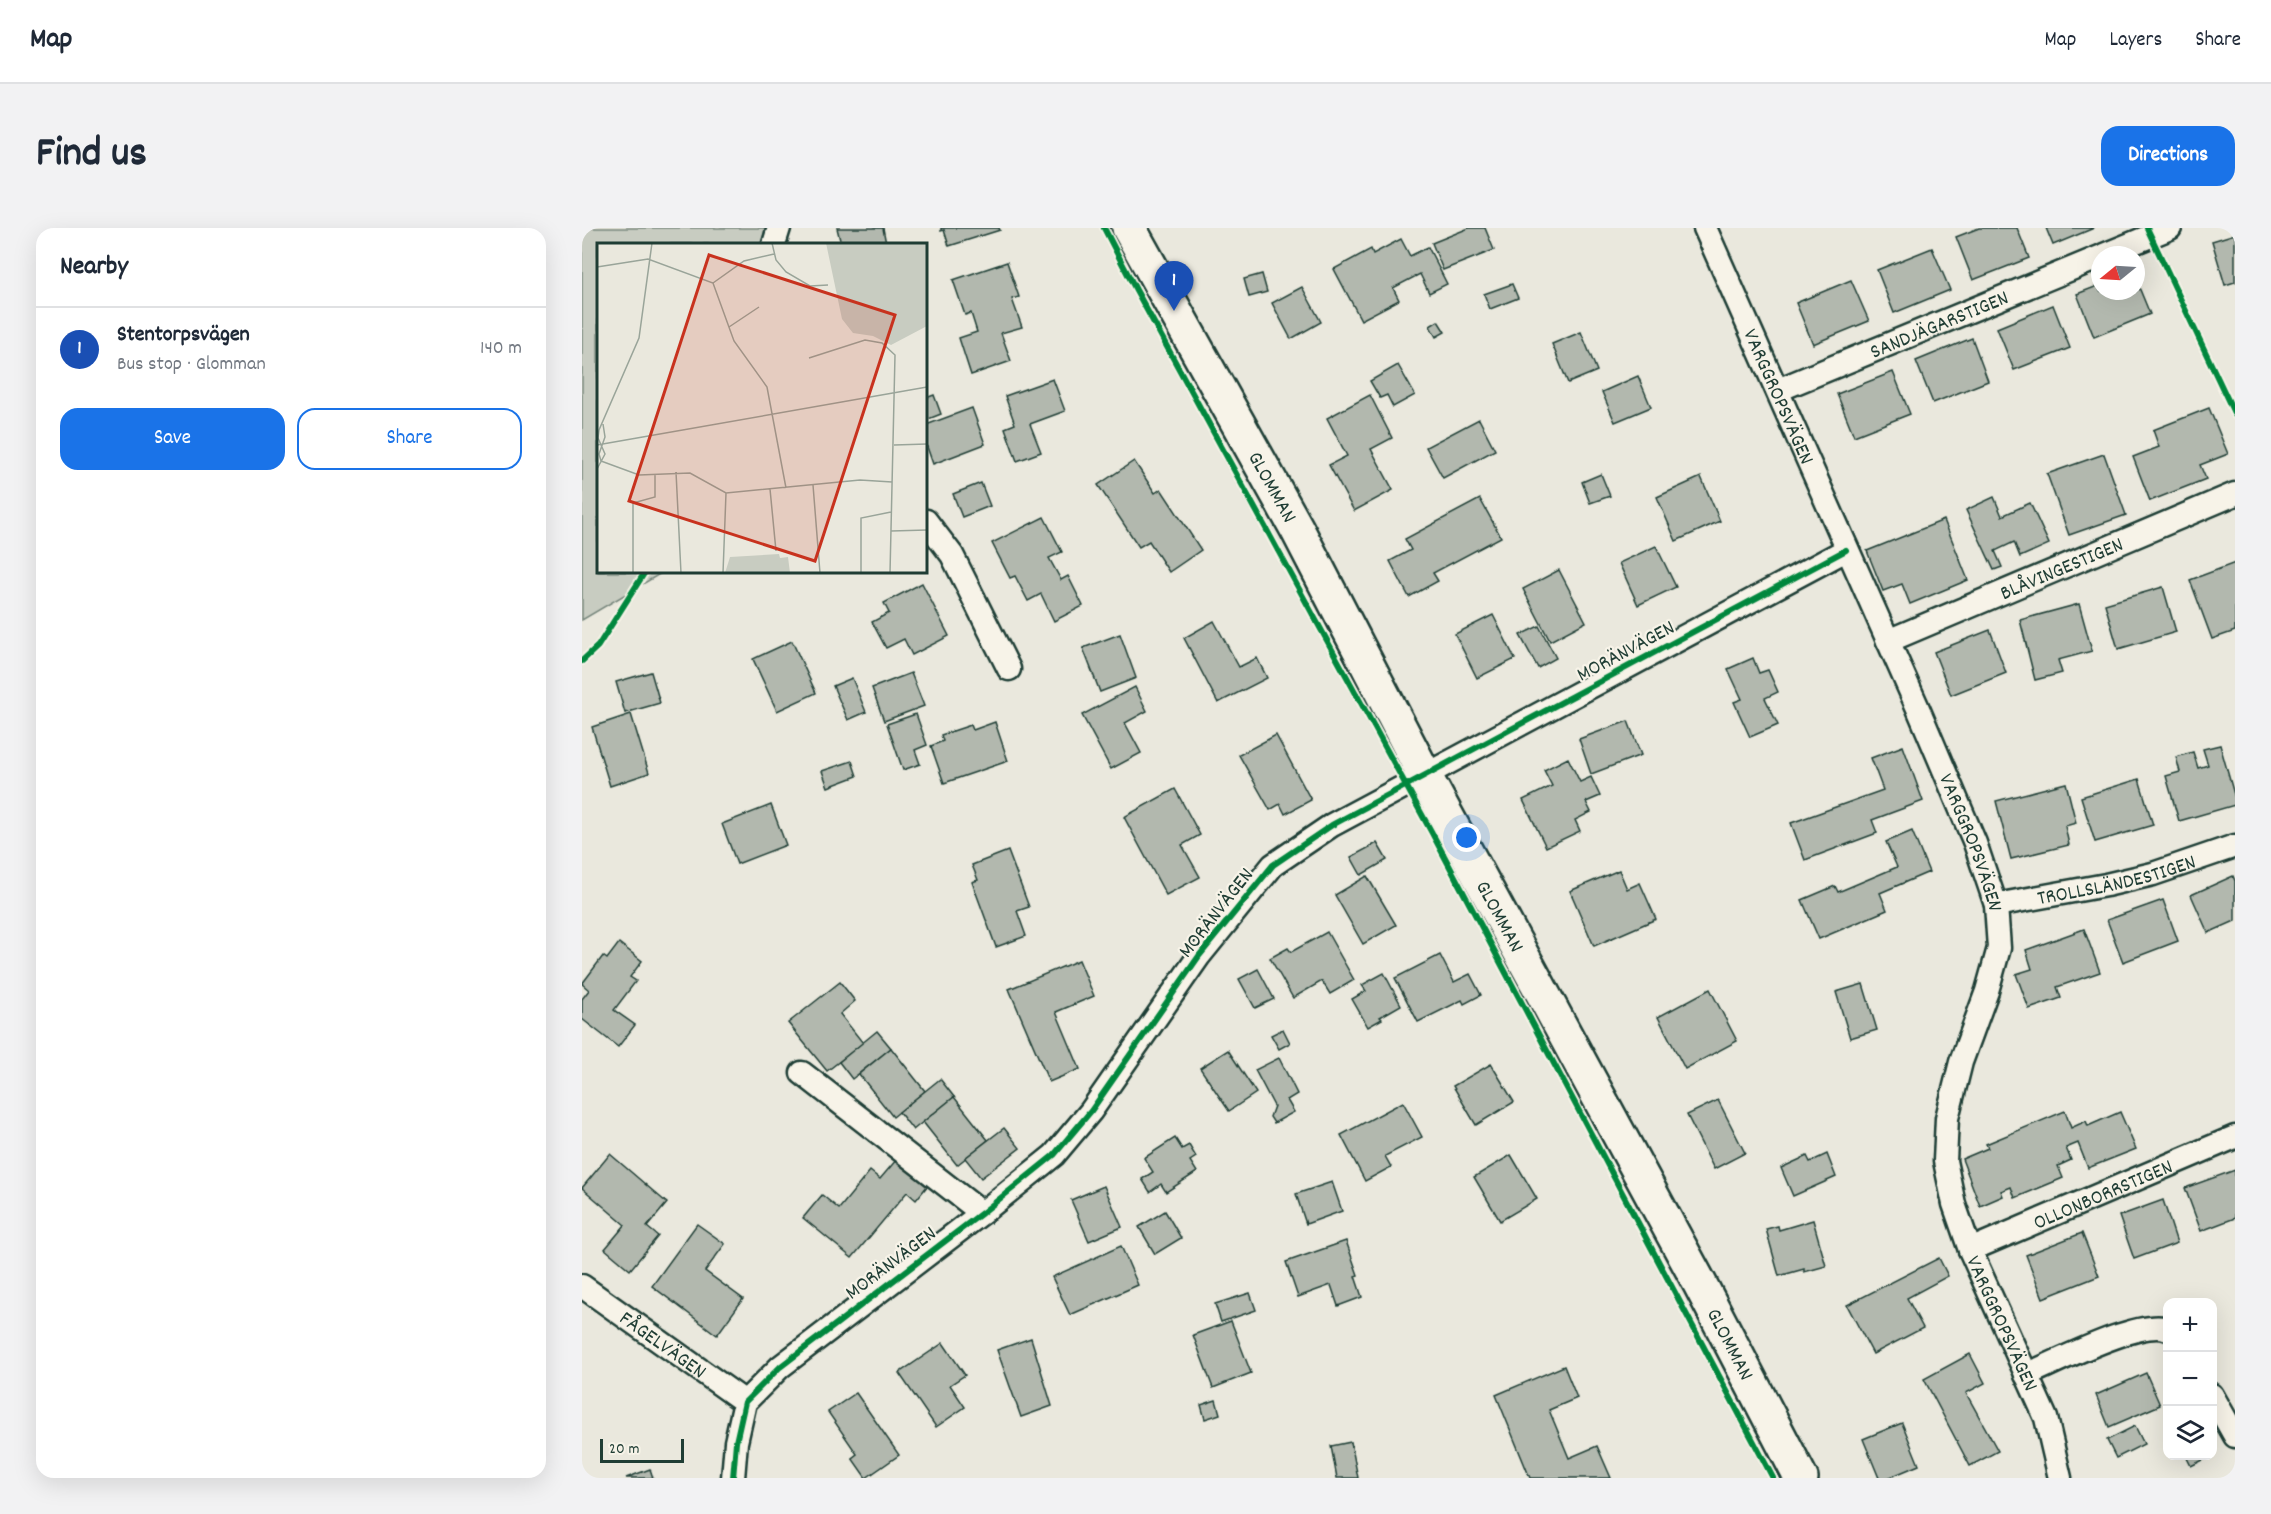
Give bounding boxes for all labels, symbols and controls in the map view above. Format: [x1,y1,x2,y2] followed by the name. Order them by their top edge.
[30,21,72,61] text: Map
[2045,26,2076,56] text: Map
[2109,26,2162,56] text: Layers
[2195,26,2241,56] text: Share
[36,126,147,186] text: Find us
[2101,126,2235,186] button: Directions
[597,243,927,573] inset map
[2091,246,2145,300] north arrow
[60,249,128,286] text: Nearby
[1154,262,1194,311] pin: 1
[1866,284,2014,368] street label: SANDJÄGARSTIGEN
[117,320,250,351] text: Stentorpsvägen
[1734,325,1820,470] street label: VARGGROPSVÄGEN
[77,335,82,363] text: 1
[480,335,522,363] text: 140 m
[117,351,266,379] text: Bus stop · Glomman
[60,408,285,470] button: Save
[297,408,522,470] button: Share
[1239,447,1303,529] street label: GLOMMAN
[1996,531,2129,610] street label: BLÅVINGESTIGEN
[1572,614,1681,691] street label: MORÄNVÄGEN
[1929,770,2008,912] street label: VARGGROPSVÄGEN
[1452,823,1481,852] your location
[2035,848,2200,915] street label: TROLLSLÄNDESTIGEN
[1173,862,1262,965] street label: MORÄNVÄGEN
[1466,876,1530,959] street label: GLOMMAN
[2029,1153,2178,1239] street label: OLLONBORRSTIGEN
[840,1220,944,1309] street label: MORÄNVÄGEN
[1957,1252,2044,1397] street label: VARGGROPSVÄGEN
[2163,1298,2217,1460] map controls
[2163,1298,2217,1352] button: +
[1697,1304,1760,1387] street label: GLOMMAN
[612,1305,711,1388] street label: FÅGELVÄGEN
[2163,1352,2217,1406] button: −
[2163,1406,2217,1460] button: layers
[600,1436,684,1464] scale bar
[609,1438,639,1461] text: 20 m

